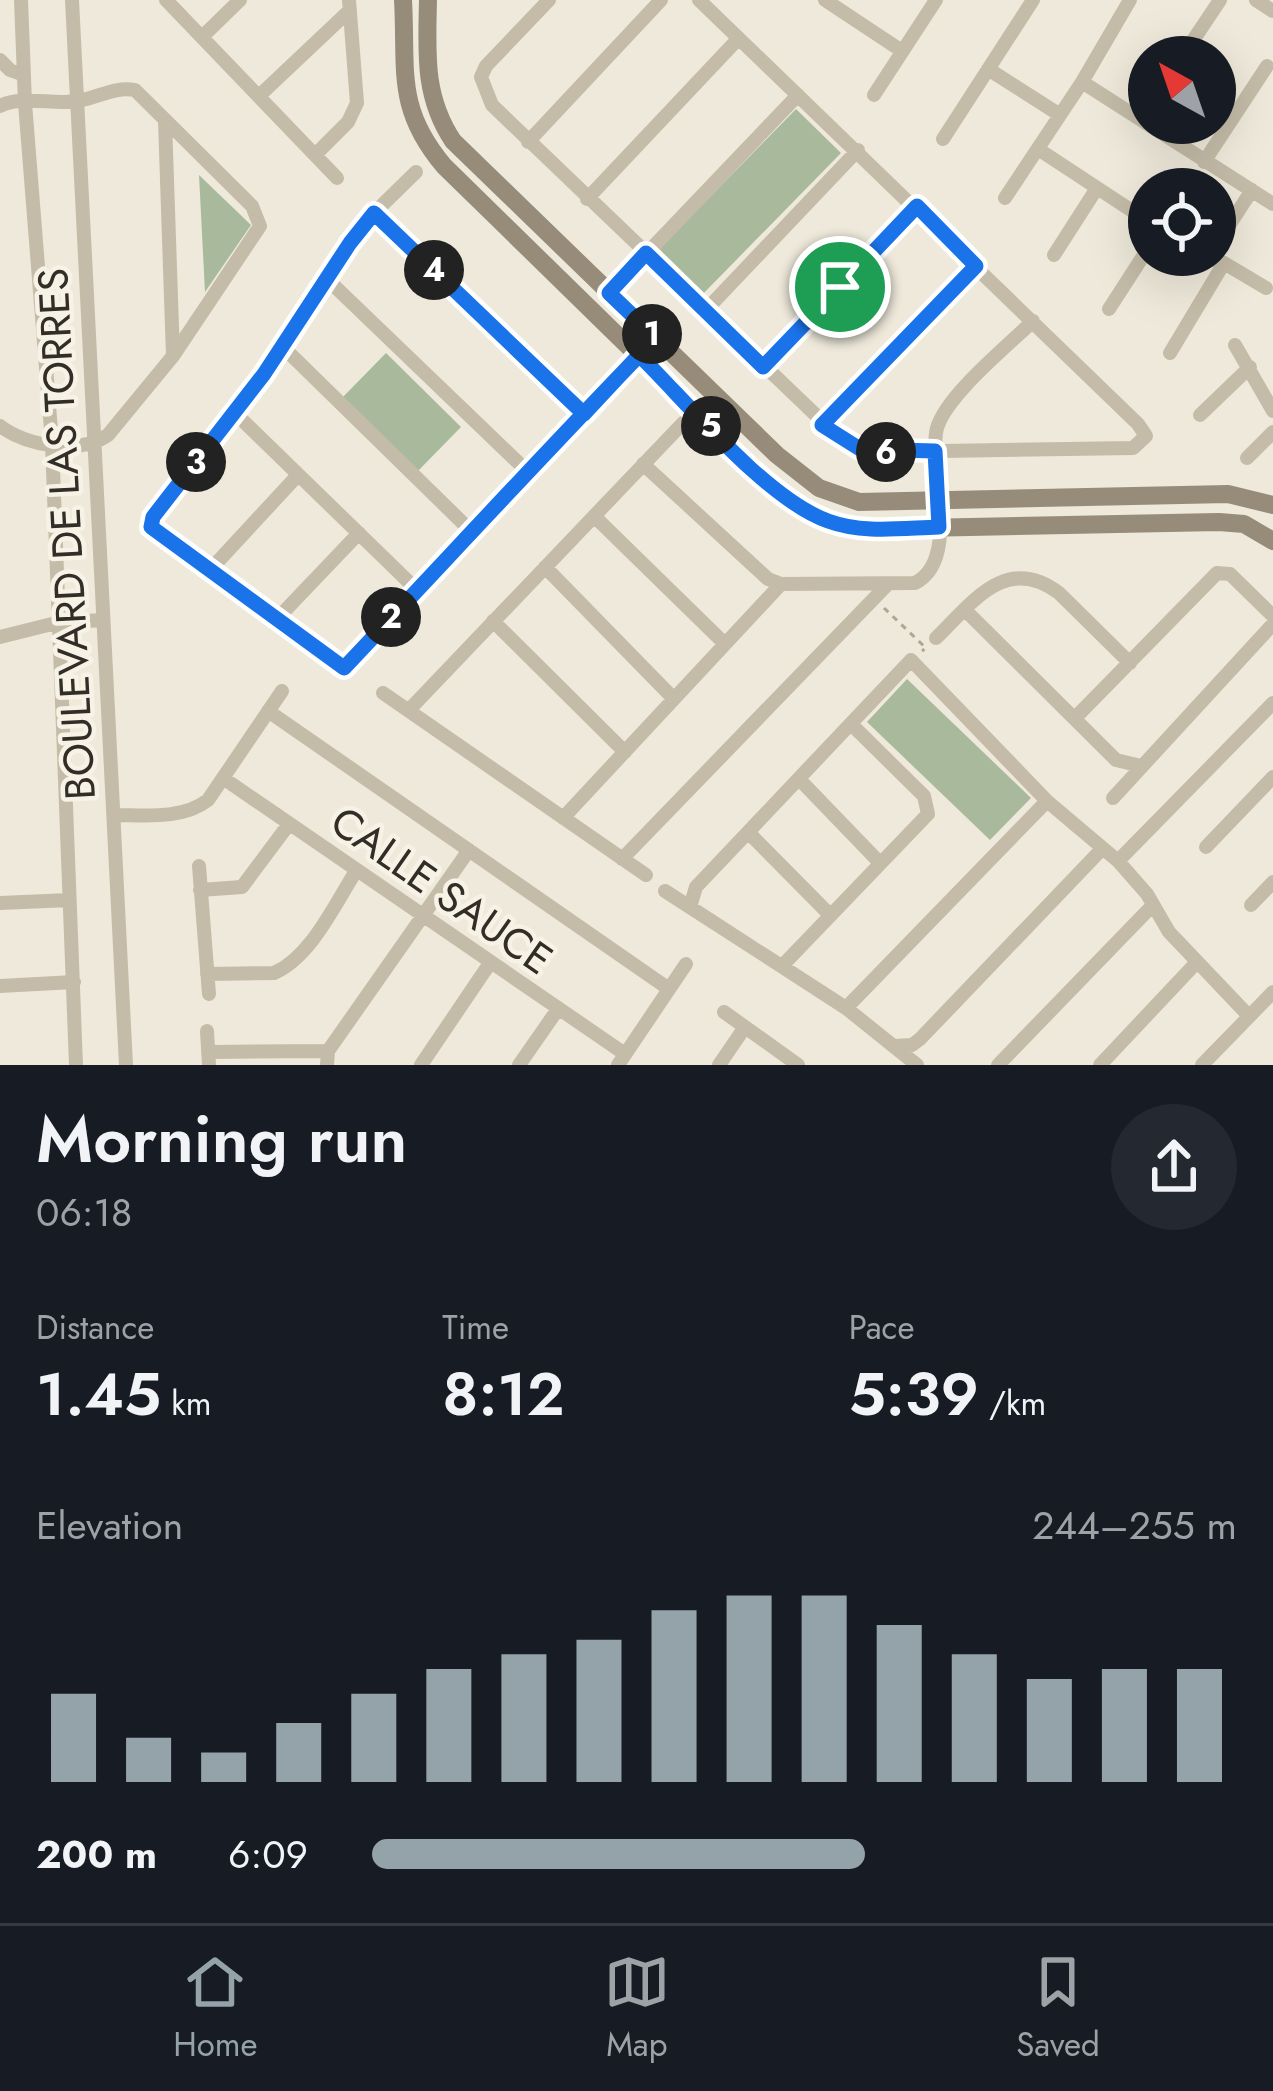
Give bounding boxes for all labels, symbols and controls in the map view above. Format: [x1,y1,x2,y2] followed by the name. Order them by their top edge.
[1128,36,1236,144] north arrow
[1128,36,1236,276] map controls
[1128,168,1236,276] button: locate
[789,236,891,338] pin
[404,240,464,300] pin: 4
[422,246,446,293] text: 4
[807,254,873,320] icon: arrive
[22,267,111,801] street label: BOULEVARD DE LAS TORRES
[622,304,682,364] pin: 1
[644,310,660,357] text: 1
[681,396,741,456] pin: 5
[700,402,722,449] text: 5
[856,422,916,482] pin: 6
[875,428,897,475] text: 6
[166,432,226,492] pin: 3
[186,438,206,485] text: 3
[361,587,421,647] pin: 2
[380,593,402,640] text: 2
[318,791,565,989] street label: CALLE SAUCE
[36,1091,407,1187] text: Morning run
[1111,1104,1237,1230] button: share
[36,1184,132,1241] text: 06:18
[36,1304,154,1351] text: Distance
[442,1304,509,1351] text: Time
[849,1304,914,1351] text: Pace
[36,1351,161,1438] text: 1.45
[442,1351,565,1438] text: 8:12
[849,1351,979,1438] text: 5:39
[161,1380,211,1427] text: km
[979,1380,1046,1427] text: /km
[36,1497,183,1554] text: Elevation
[1032,1497,1237,1554] text: 244–255 m
[36,1826,157,1883] text: 200 m
[228,1826,308,1883] text: 6:09
[173,1949,258,2068] tab: Home
[604,1949,670,2068] tab: Map
[1016,1949,1100,2068] tab: Saved

